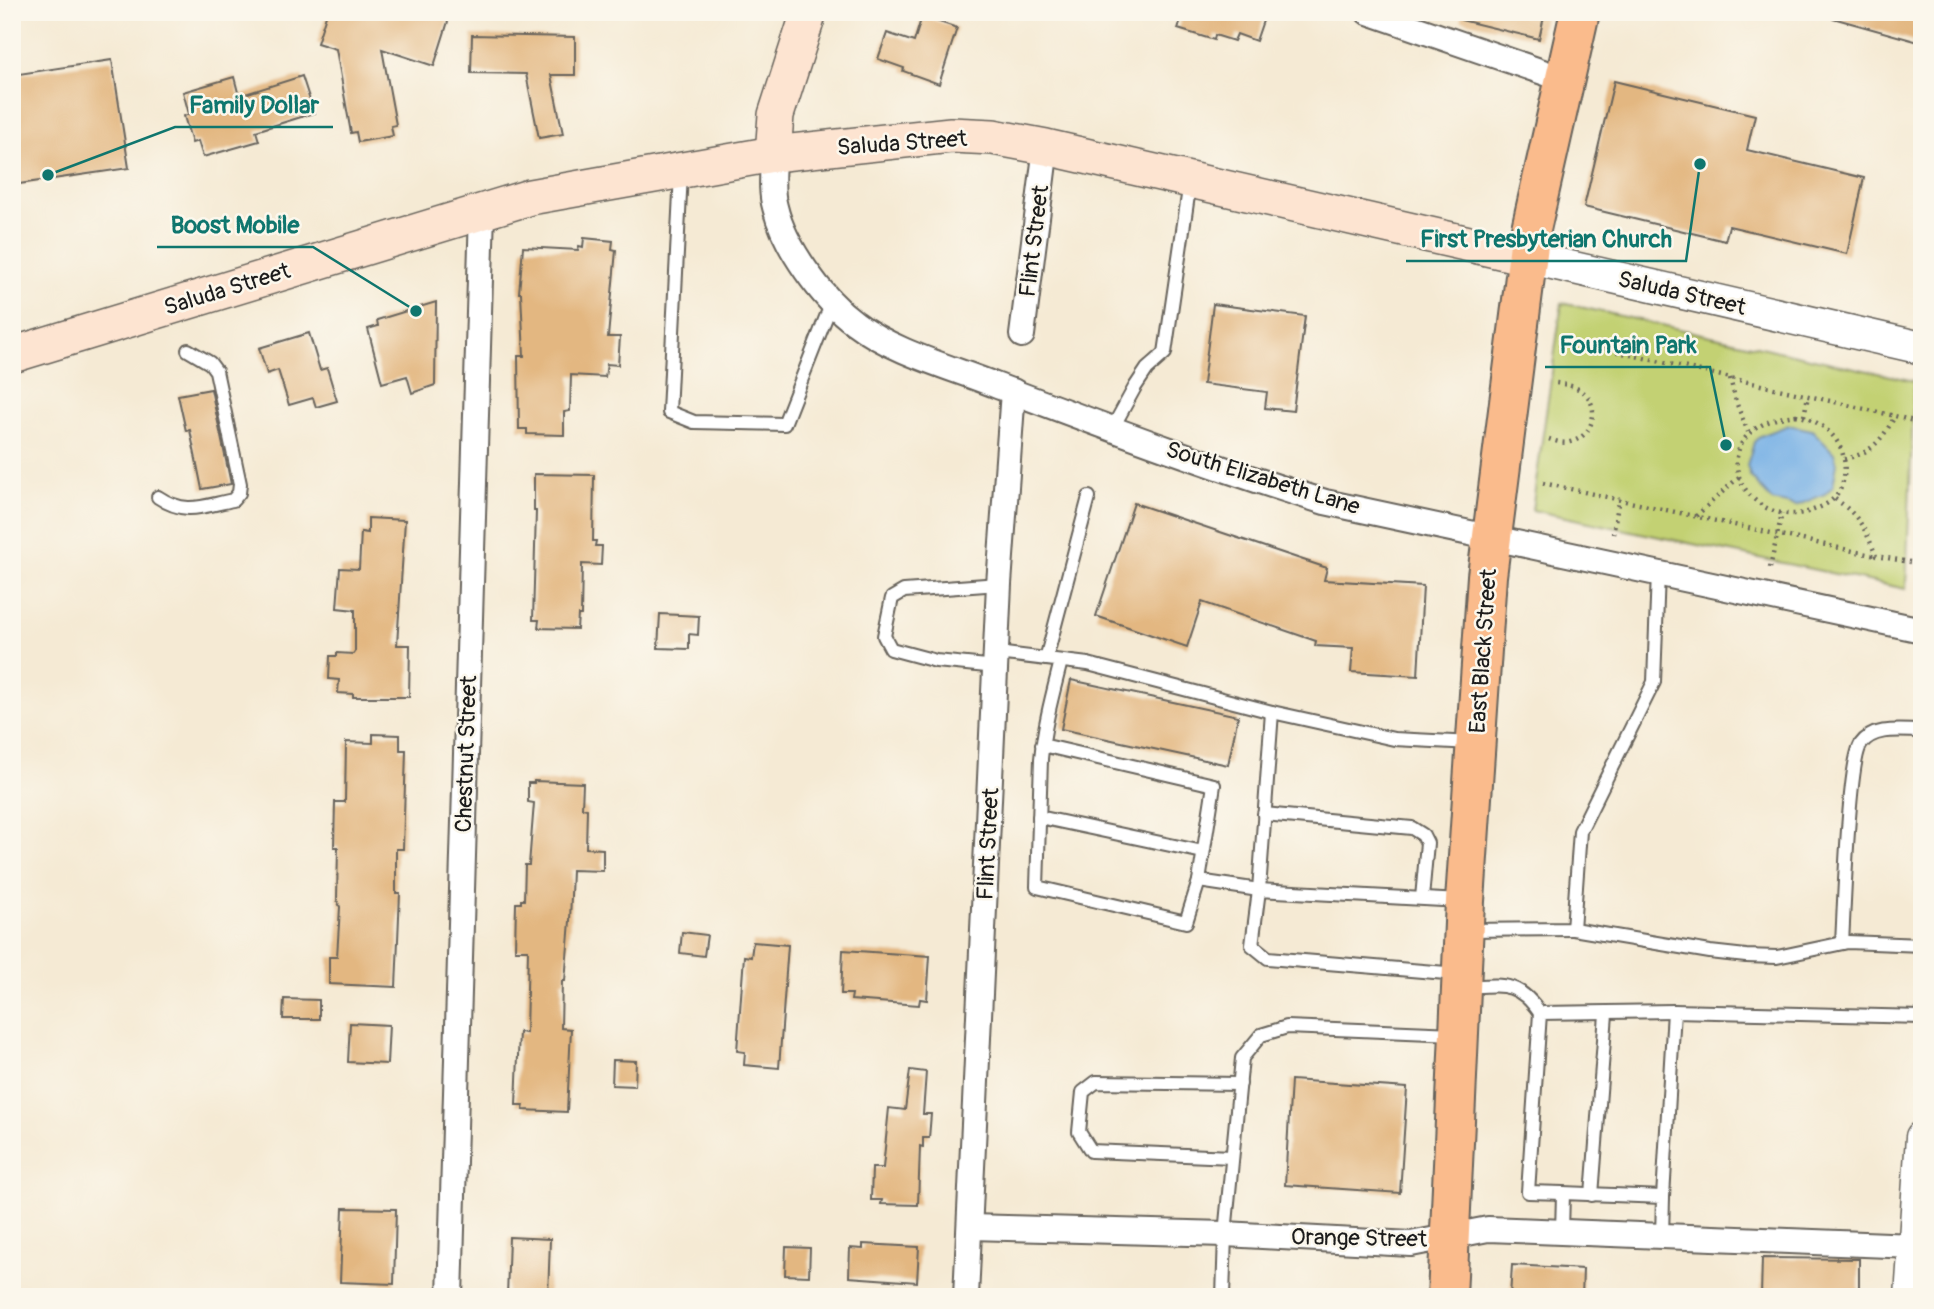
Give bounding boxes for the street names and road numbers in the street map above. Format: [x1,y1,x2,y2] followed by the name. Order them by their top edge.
[836,124,969,162] street label: Saluda Street
[1013,183,1055,299] street label: Flint Street
[160,256,294,322] street label: Saluda Street
[1615,264,1750,322] street label: Saluda Street
[1162,435,1364,522] street label: South Elizabeth Lane
[1463,567,1503,734] street label: East Black Street
[449,674,483,833] street label: Chestnut Street
[971,786,1005,901] street label: Flint Street
[1291,1222,1428,1254] street label: Orange Street

